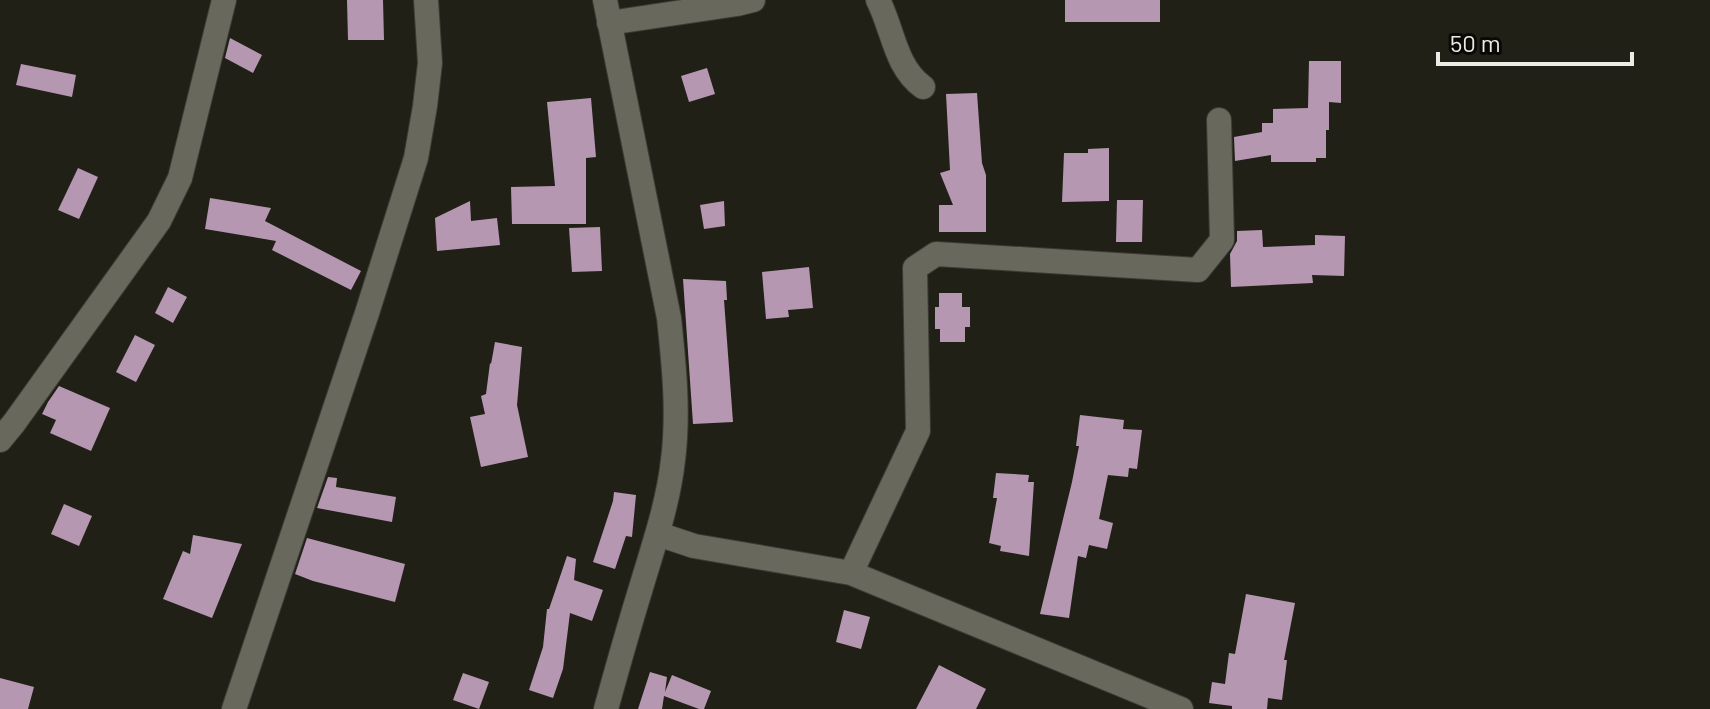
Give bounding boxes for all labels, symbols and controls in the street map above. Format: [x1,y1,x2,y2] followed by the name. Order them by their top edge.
[1438,16,1632,66] scale bar
[1450,28,1501,57] text: 50 m

